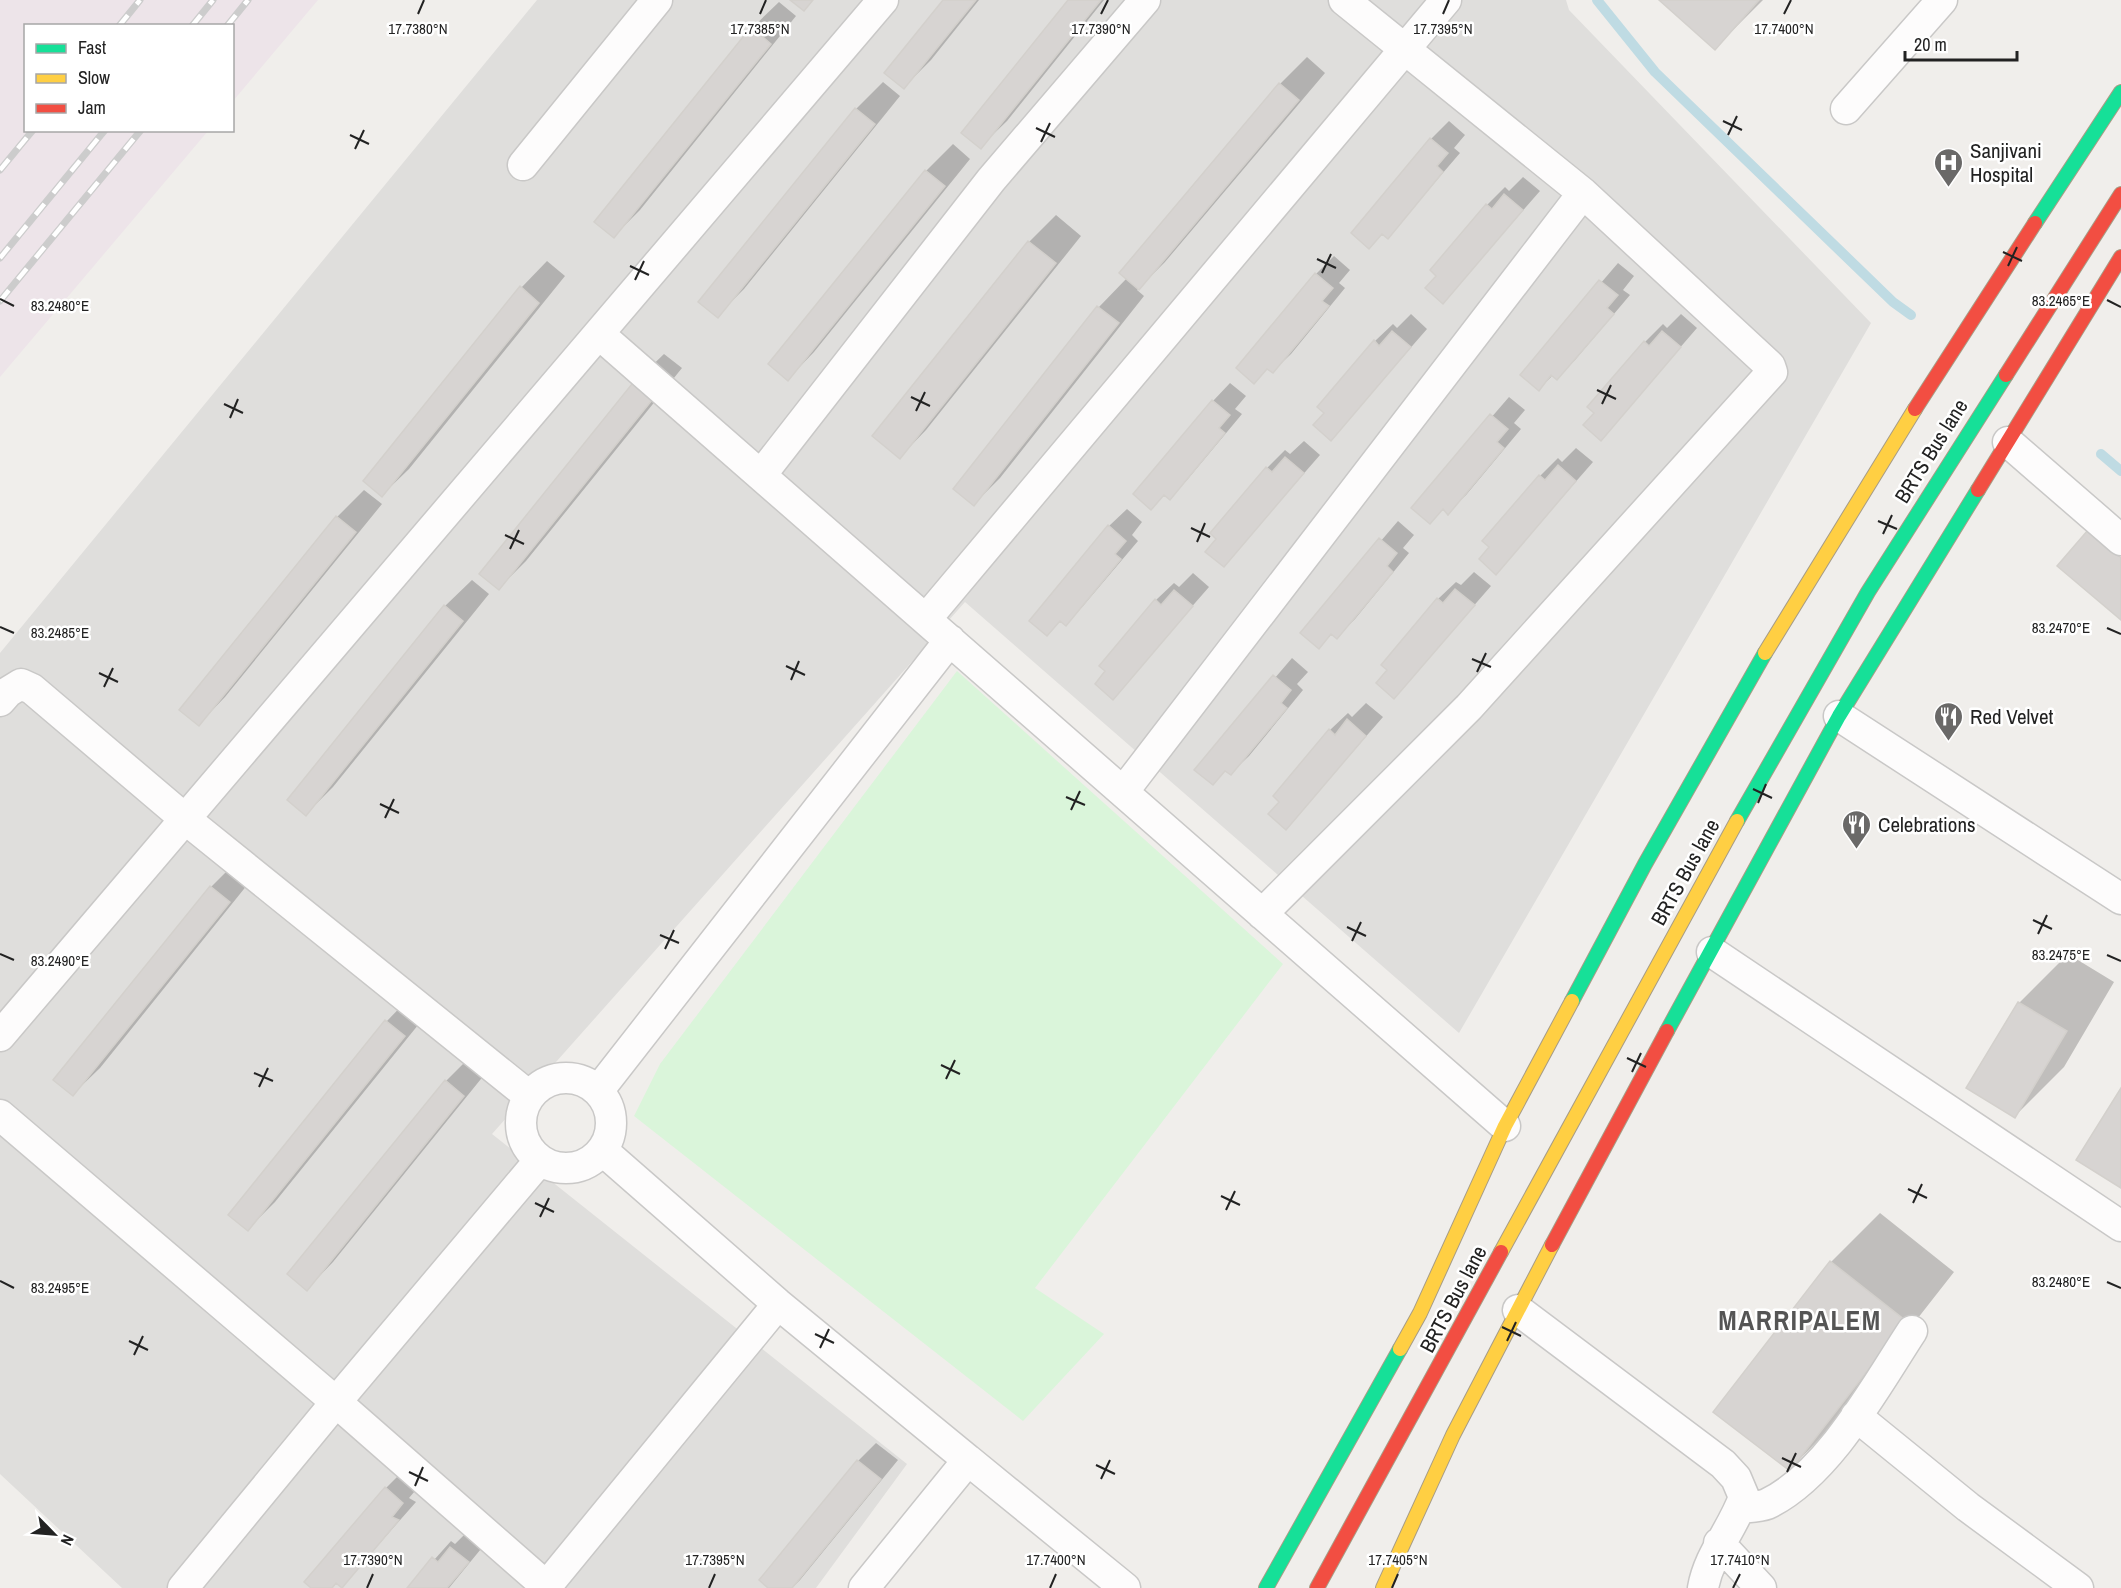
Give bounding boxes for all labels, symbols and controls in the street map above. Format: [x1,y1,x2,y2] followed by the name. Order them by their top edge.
[388,18,448,39] text: 17.7380°N
[730,18,790,39] text: 17.7385°N
[1071,18,1131,39] text: 17.7390°N
[1413,18,1473,39] text: 17.7395°N
[1754,18,1814,39] text: 17.7400°N
[24,24,234,132] legend
[1905,24,2018,62] scale bar
[1914,32,1947,57] text: 20 m
[78,35,106,60] text: Fast
[78,65,110,90] text: Slow
[78,95,106,120] text: Jam
[1970,136,2042,189] place label: Sanjivani Hospital
[1933,146,1965,188] hospital icon: Sanjivani Hospital
[2032,290,2090,311] text: 83.2465°E
[31,295,89,316] text: 83.2480°E
[1888,394,1974,508] street label: BRTS Bus lane
[2032,617,2090,638] text: 83.2470°E
[31,622,89,643] text: 83.2485°E
[1933,700,1965,742] restaurant icon: Red Velvet
[1970,702,2053,731] place label: Red Velvet
[1841,808,1873,850] restaurant icon: Celebrations
[1878,810,1976,839] place label: Celebrations
[1644,814,1726,930] street label: BRTS Bus lane
[2032,944,2090,965] text: 83.2475°E
[31,950,89,971] text: 83.2490°E
[1413,1240,1493,1358] street label: BRTS Bus lane
[2032,1271,2090,1292] text: 83.2480°E
[31,1277,89,1298] text: 83.2495°E
[1718,1302,1882,1338] district label: MARRIPALEM
[24,1504,84,1564] north arrow
[56,1531,80,1549] text: N
[343,1549,403,1570] text: 17.7390°N
[685,1549,745,1570] text: 17.7395°N
[1026,1549,1086,1570] text: 17.7400°N
[1368,1549,1428,1570] text: 17.7405°N
[1710,1549,1770,1570] text: 17.7410°N

